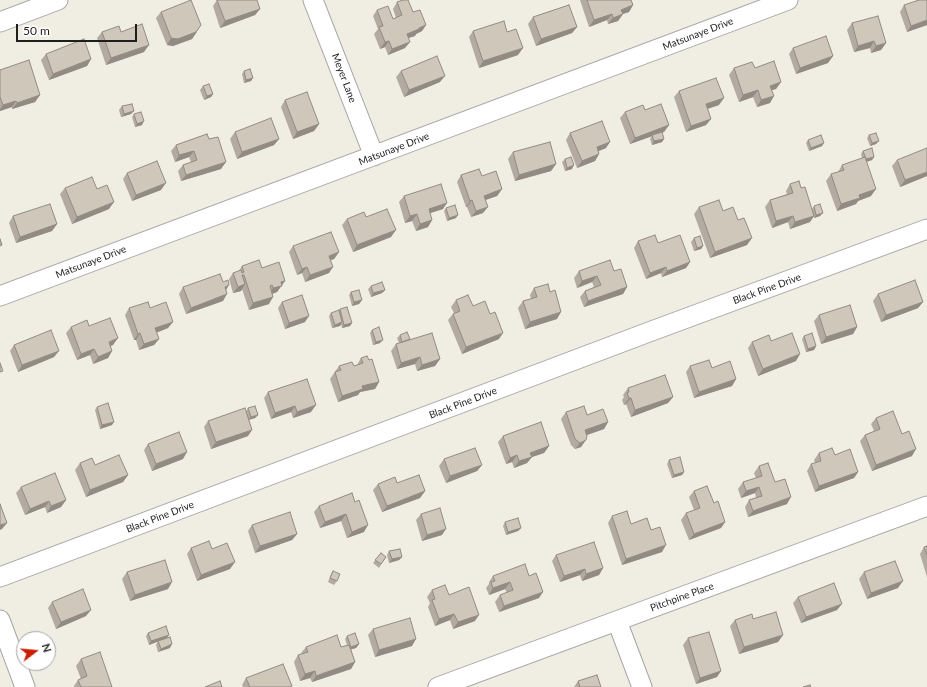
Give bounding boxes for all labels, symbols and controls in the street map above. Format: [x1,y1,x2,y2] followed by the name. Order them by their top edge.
[661,15,735,53] street label: Matsunaye Drive
[18,16,139,42] scale bar
[23,23,50,38] text: 50 m
[329,52,359,104] street label: Meyer Lane
[357,130,431,168] street label: Matsunaye Drive
[54,243,128,281] street label: Matsunaye Drive
[731,271,803,307] street label: Black Pine Drive
[427,385,499,421] street label: Black Pine Drive
[124,499,196,535] street label: Black Pine Drive
[648,580,716,614] street label: Pitchpine Place
[16,631,56,671] north arrow
[40,642,54,654] text: N

